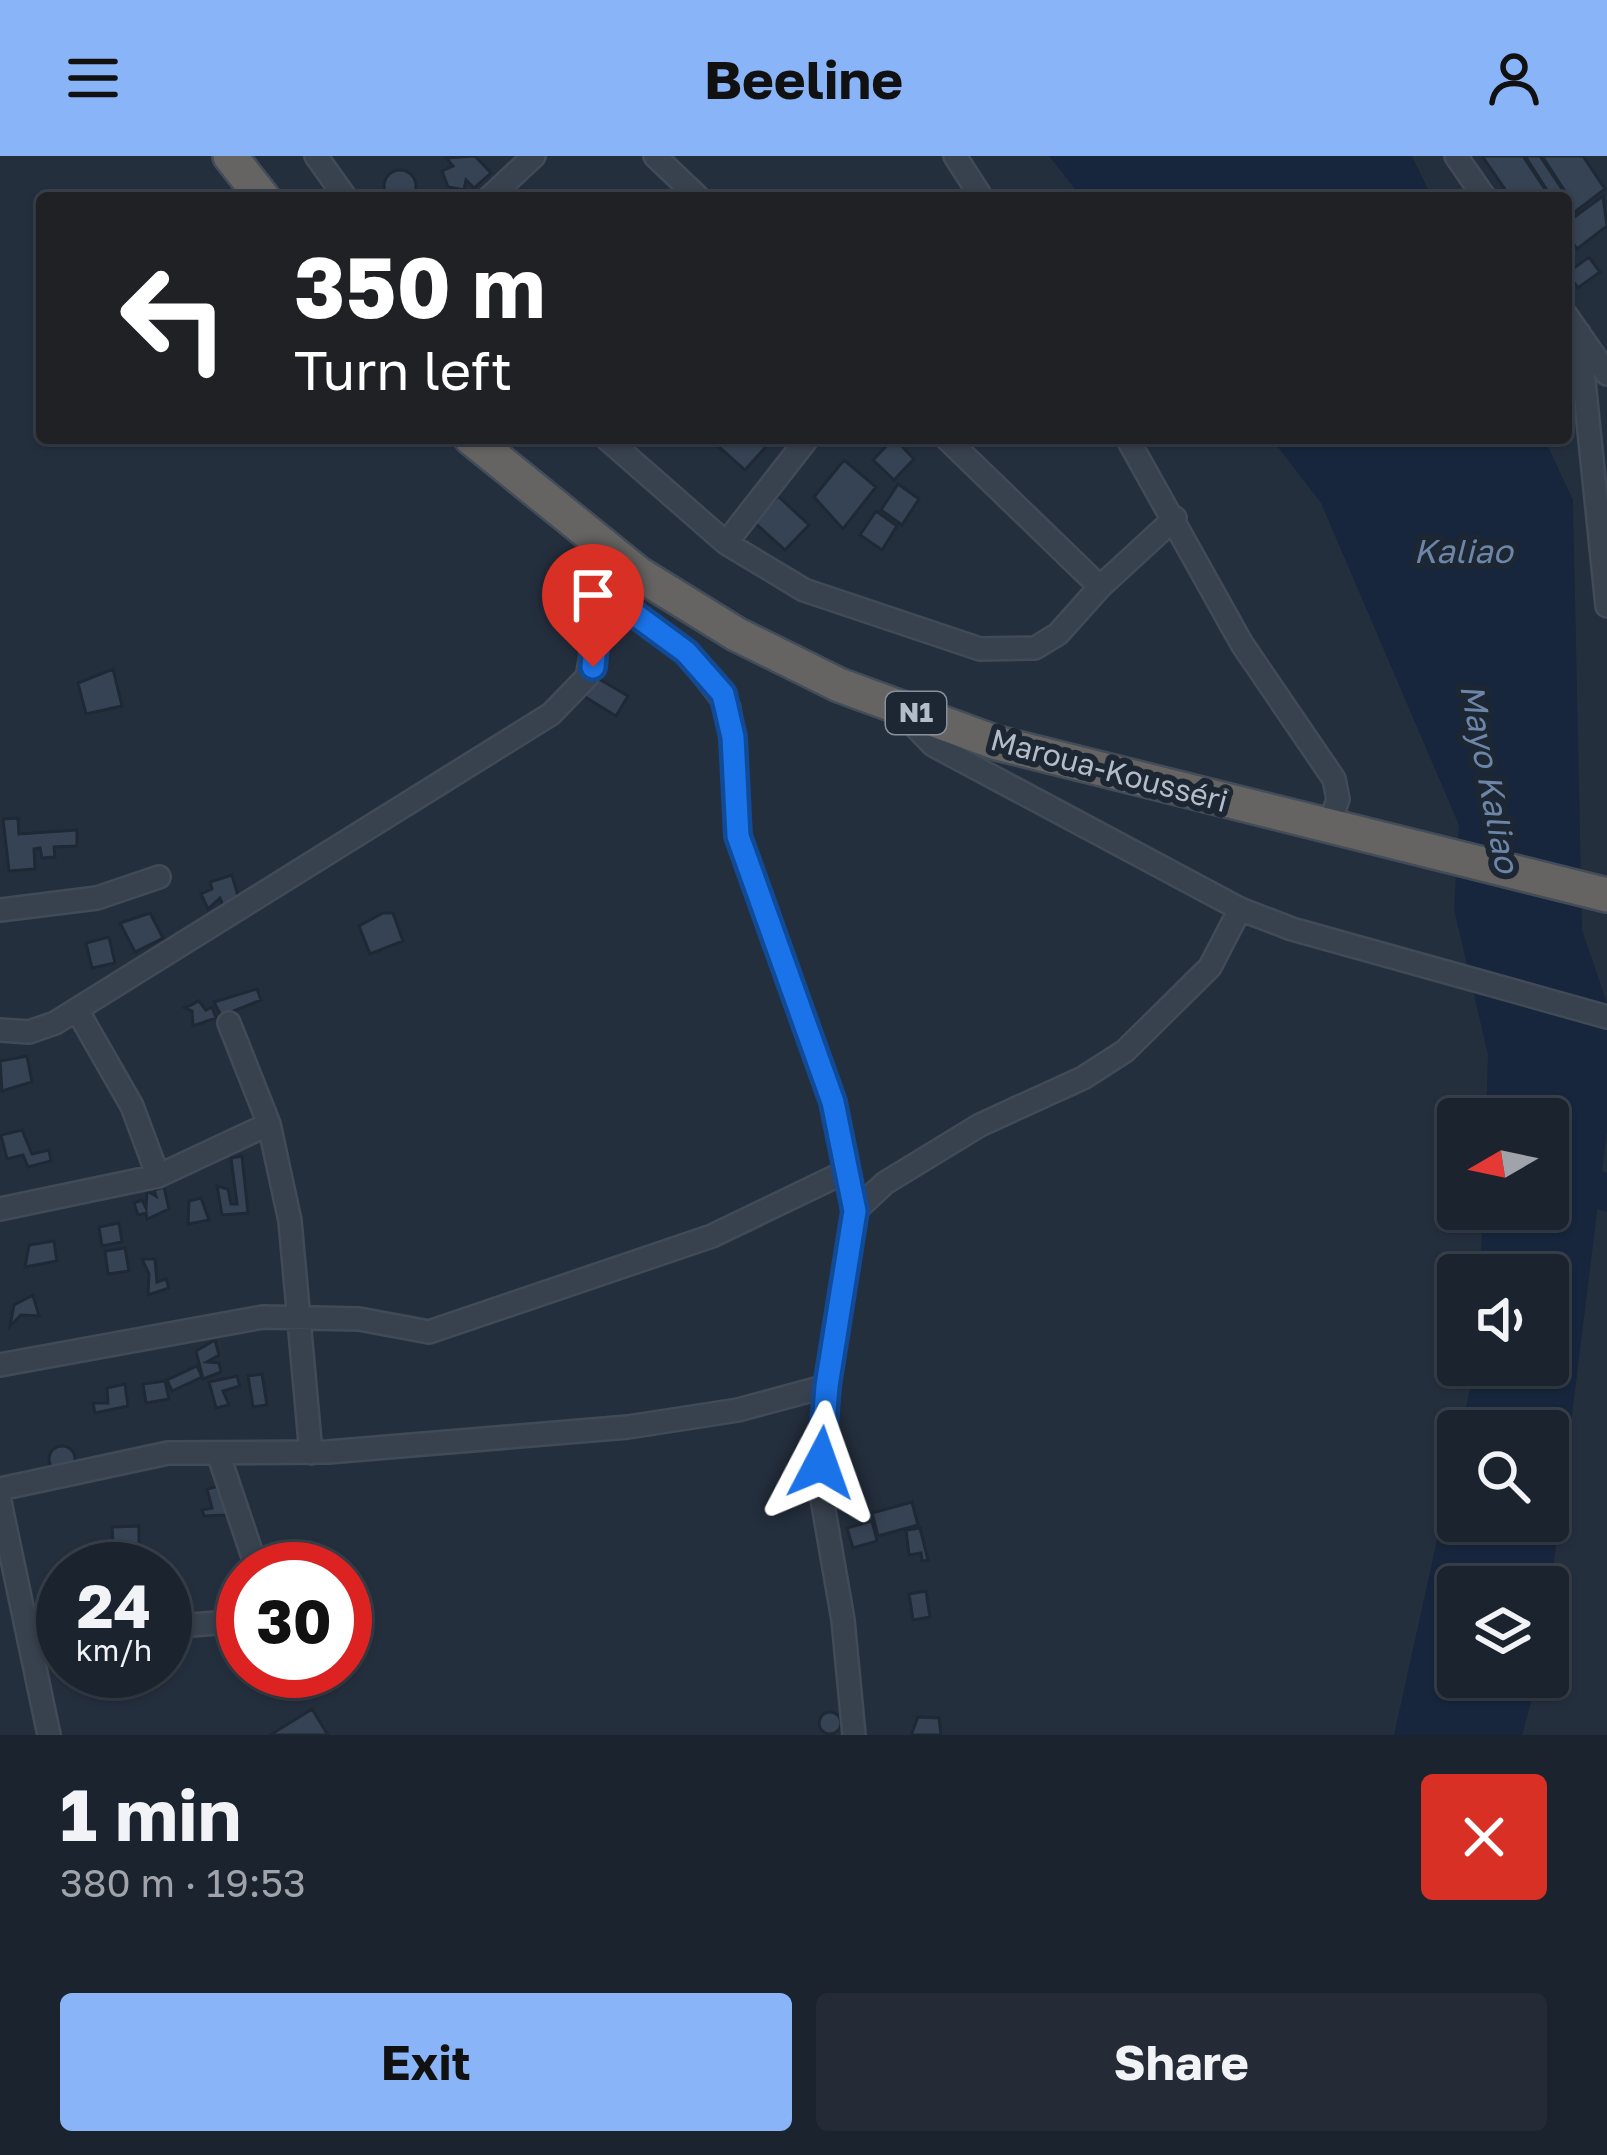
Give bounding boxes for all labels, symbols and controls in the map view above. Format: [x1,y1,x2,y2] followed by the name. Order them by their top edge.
[60,45,126,111] icon: menu
[1481,45,1547,111] icon: person
[704,46,903,111] text: Beeline
[294,236,546,336] text: 350 m
[96,240,252,396] icon: left
[294,337,512,402] text: Turn left
[1414,531,1515,570] water label: Kaliao
[542,544,644,667] pin
[560,562,626,628] icon: arrive
[1453,680,1528,878] water label: Mayo Kaliao
[886,692,946,734] road number: N1
[987,721,1232,819] street label: Maroua-Kousséri
[1437,1098,1569,1230] north arrow
[1437,1098,1569,1698] map controls
[1437,1254,1569,1386] button: sound
[758,1400,884,1526] position arrow
[1437,1410,1569,1542] button: search
[216,1542,372,1698] speed limit sign: 30
[1437,1566,1569,1698] button: layers
[77,1569,151,1641] text: 24
[76,1632,152,1668] text: km/h
[60,1770,241,1857] text: 1 min
[1421,1774,1547,1900] button: close
[60,1859,306,1906] text: 380 m · 19:53
[60,1993,792,2131] button: Exit
[816,1993,1547,2131] button: Share

